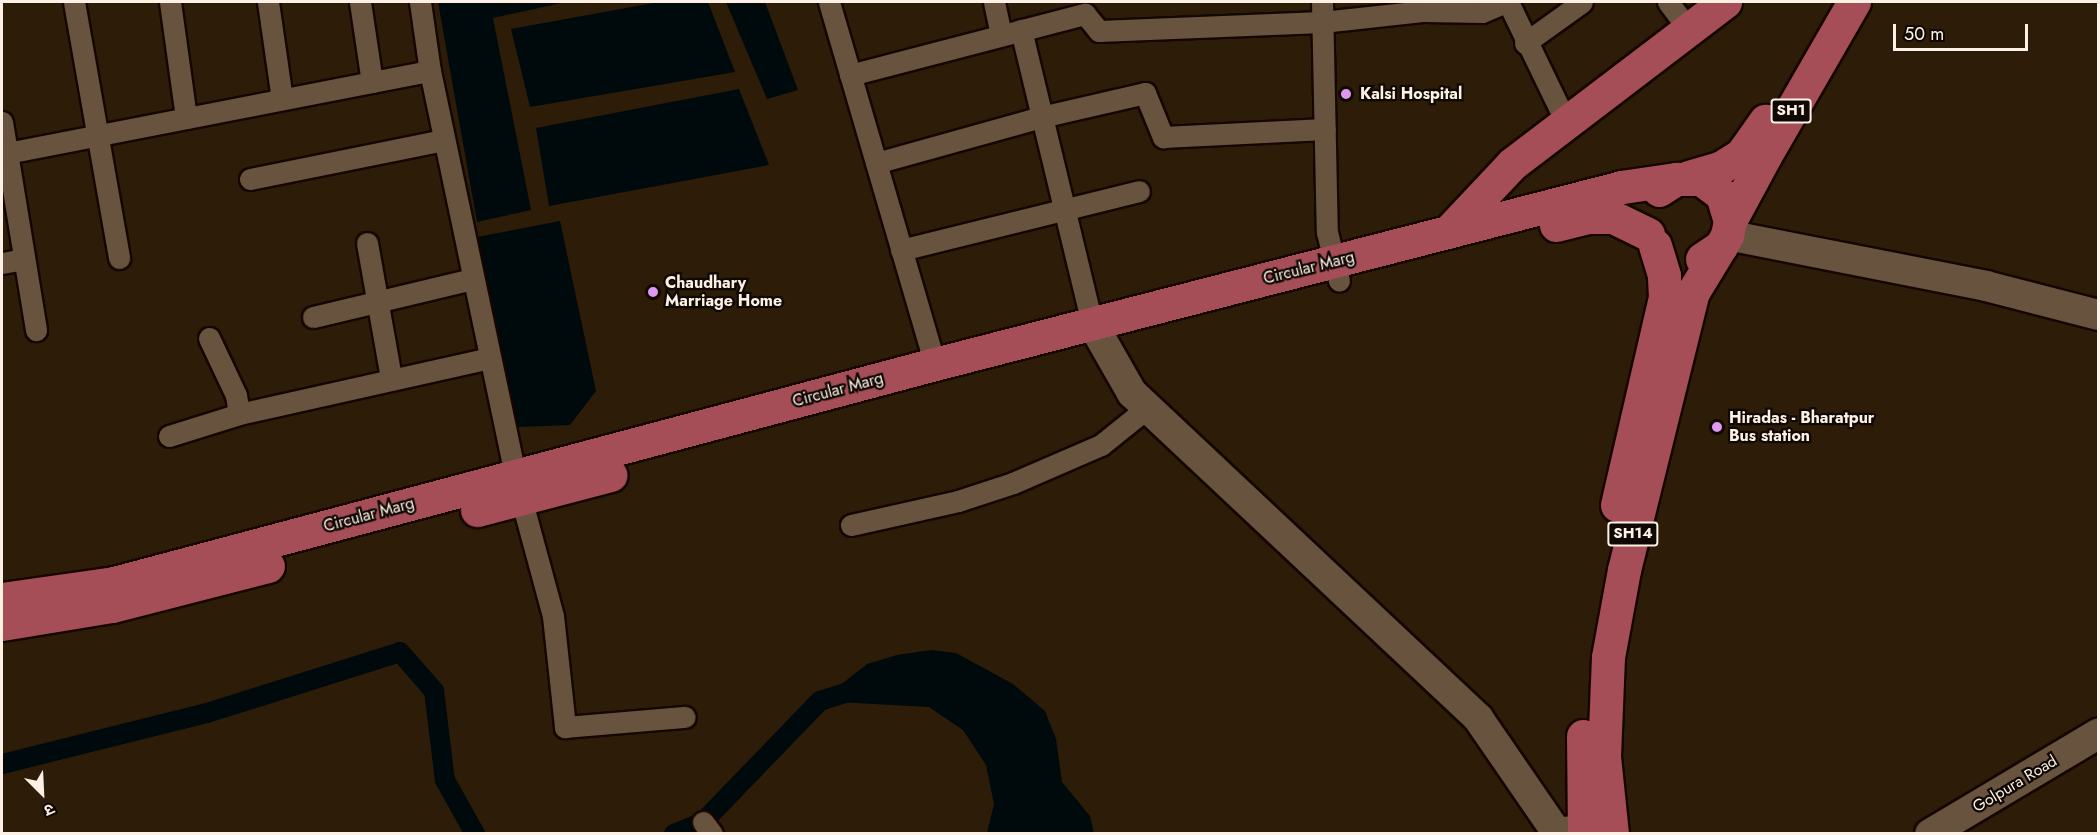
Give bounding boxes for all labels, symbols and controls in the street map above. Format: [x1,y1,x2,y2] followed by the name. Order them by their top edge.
[1896,12,2031,50] scale bar
[1904,21,1944,47] text: 50 m
[1360,84,1462,104] place label: Kalsi Hospital
[1337,85,1355,103] marker: Kalsi Hospital
[1770,99,1812,123] road number: SH1
[1262,247,1356,289] street label: Circular Marg
[665,273,782,311] place label: Chaudhary Marriage Home
[646,285,660,299] marker: Chaudhary Marriage Home
[791,369,885,411] street label: Circular Marg
[1729,408,1874,446] place label: Hiradas - Bharatpur Bus station
[1710,420,1724,434] marker: Hiradas - Bharatpur Bus station
[322,494,416,536] street label: Circular Marg
[1606,522,1660,546] road number: SH14
[1969,751,2061,817] street label: Golpura Road
[12,763,72,823] north arrow
[41,797,58,822] text: उ

